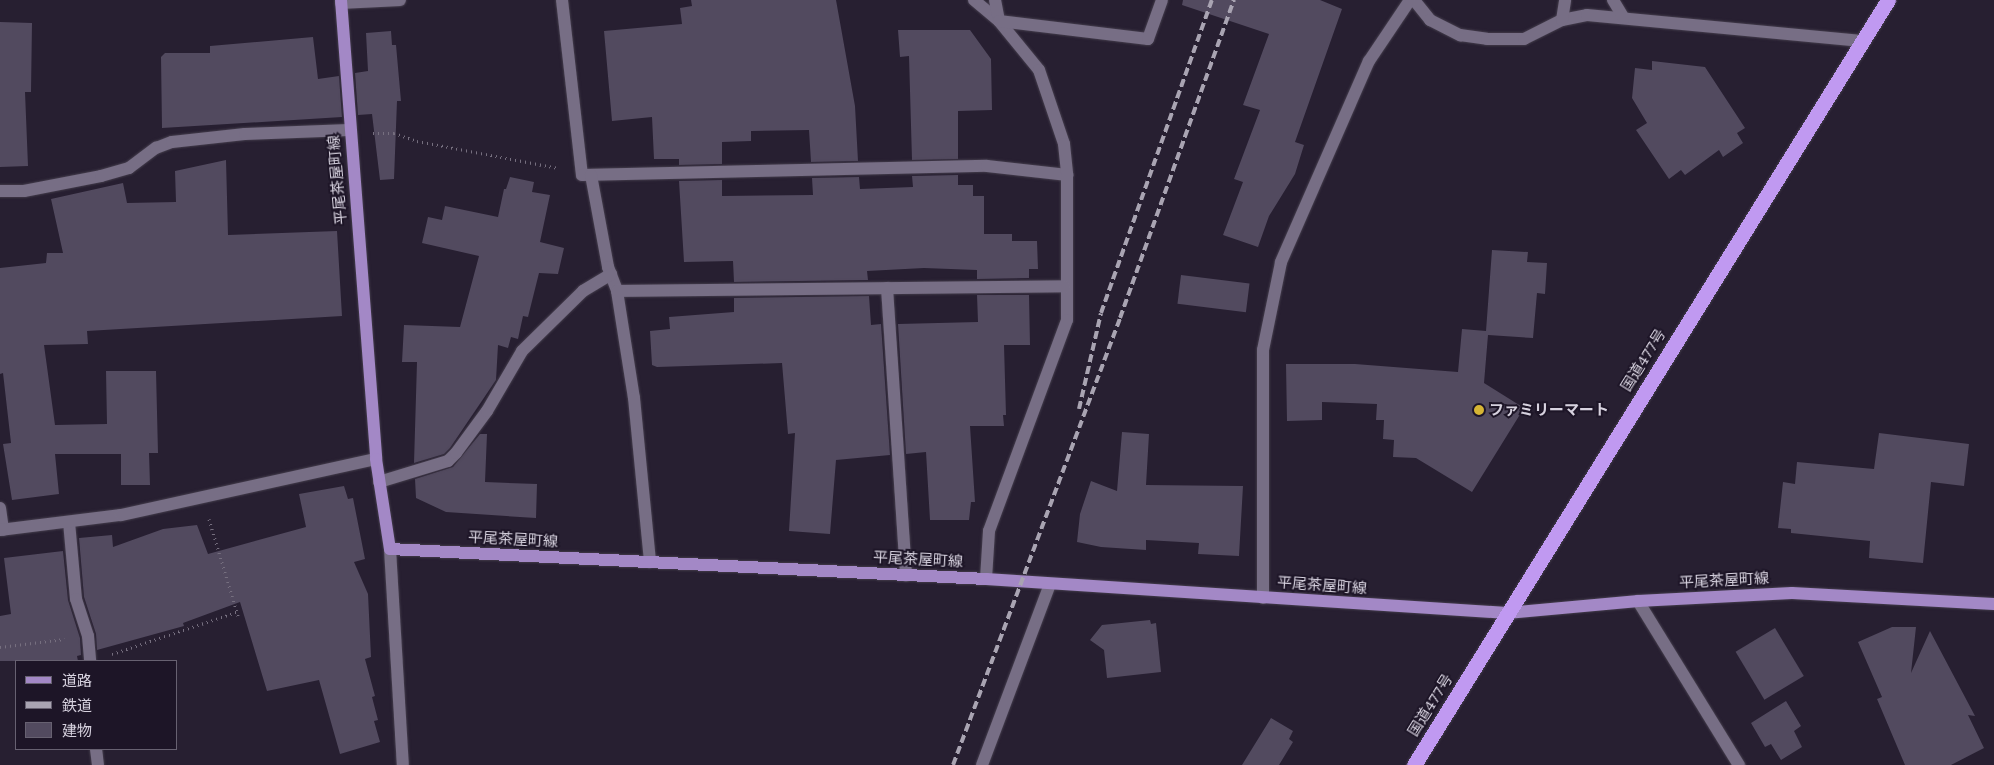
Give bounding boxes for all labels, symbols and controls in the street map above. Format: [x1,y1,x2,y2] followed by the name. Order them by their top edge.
[324,134,350,226] street label: 平尾茶屋町線
[1617,325,1669,395] street label: 国道477号
[1489,401,1609,419] place label: ファミリーマート
[1473,404,1485,416] marker: ファミリーマート
[468,528,558,550] street label: 平尾茶屋町線
[873,548,963,570] street label: 平尾茶屋町線
[1679,569,1769,591] street label: 平尾茶屋町線
[1276,573,1368,597] street label: 平尾茶屋町線
[15,660,178,750] legend
[62,670,92,690] text: 道路
[1404,670,1456,740] street label: 国道477号
[62,695,92,715] text: 鉄道
[62,720,92,740] text: 建物

